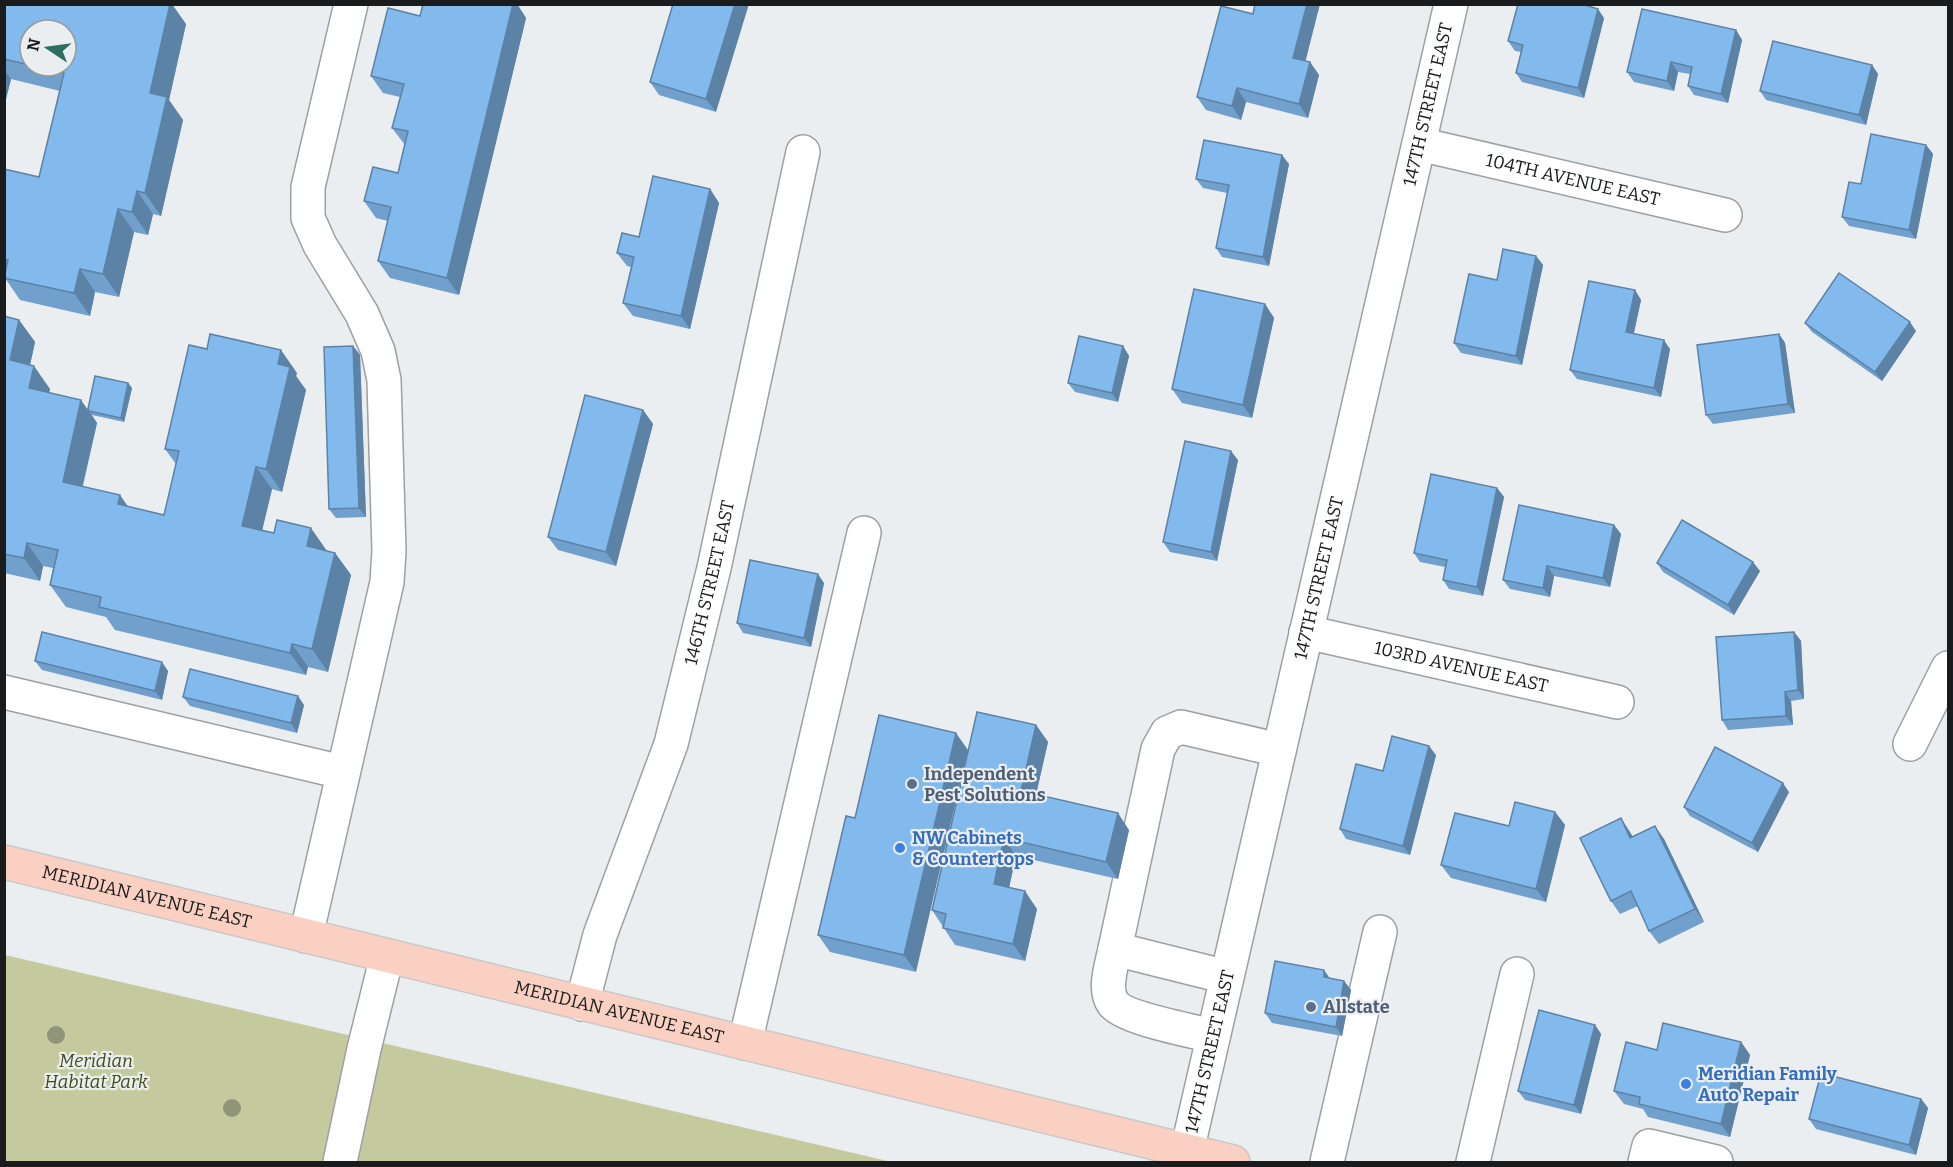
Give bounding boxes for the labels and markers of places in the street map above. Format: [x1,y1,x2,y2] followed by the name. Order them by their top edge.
[924,763,1046,806] place label: Independent Pest Solutions
[905,777,919,791] marker: Independent Pest Solutions
[912,827,1034,870] place label: NW Cabinets & Countertops
[893,841,907,855] marker: NW Cabinets & Countertops
[1323,996,1390,1018] place label: Allstate
[1304,1000,1318,1014] marker: Allstate
[1698,1063,1838,1106] place label: Meridian Family Auto Repair
[1679,1077,1693,1091] marker: Meridian Family Auto Repair

